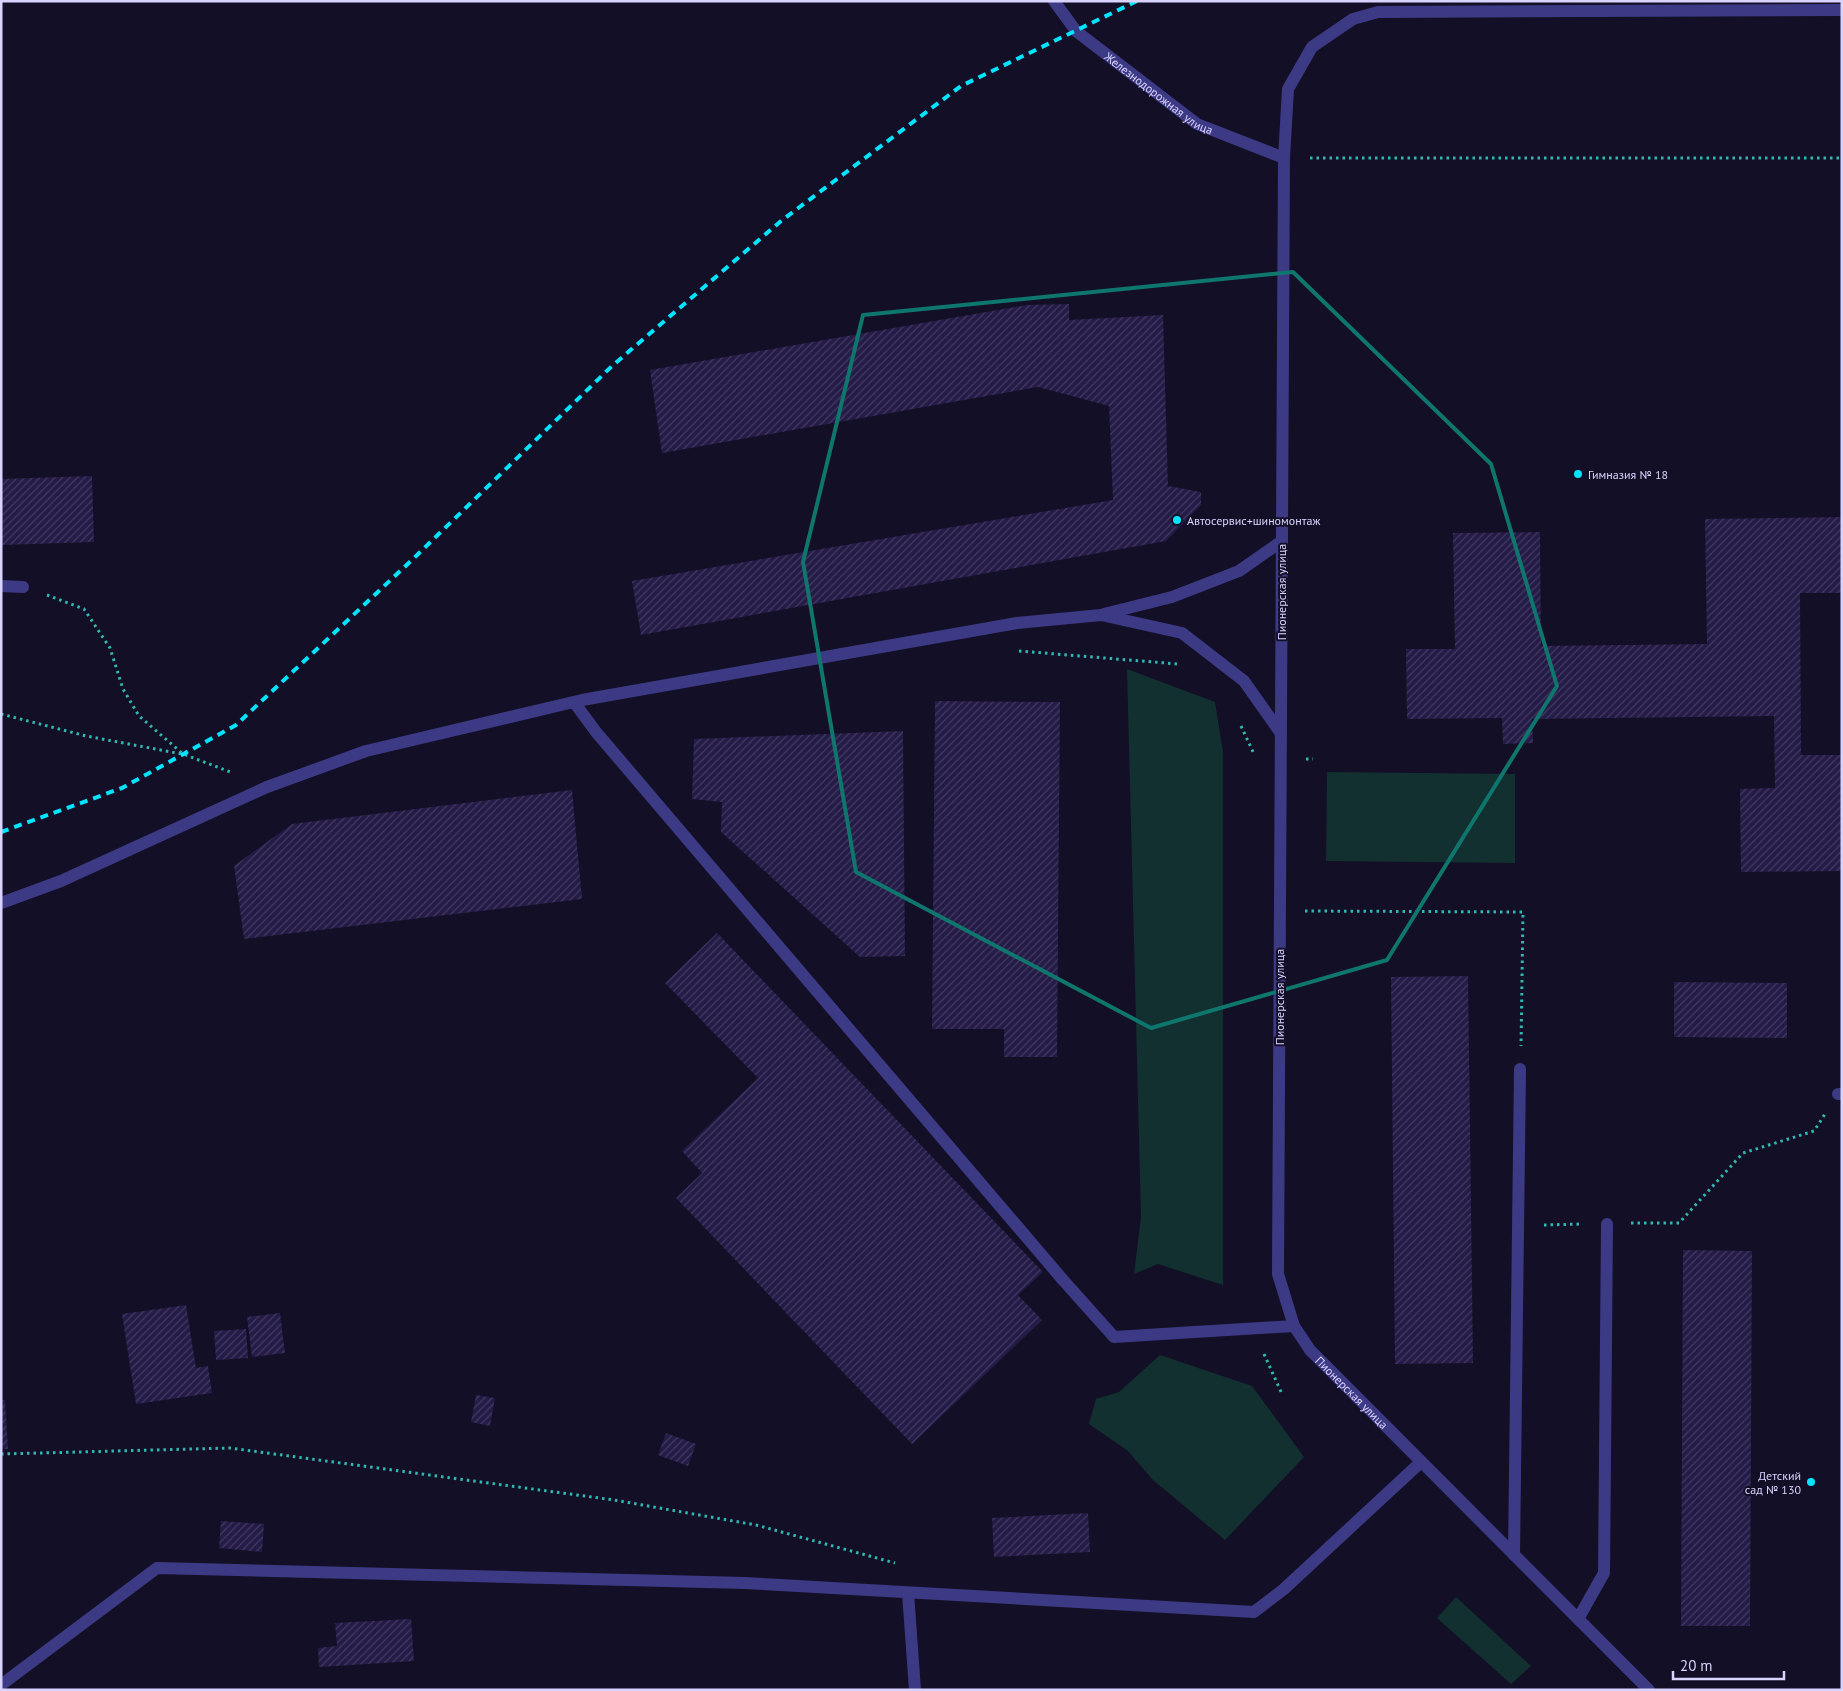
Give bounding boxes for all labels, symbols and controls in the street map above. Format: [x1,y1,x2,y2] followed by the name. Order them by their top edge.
[1101,48,1215,137] street label: Железнодорожная улица
[1588,467,1668,482] place label: Гимназия № 18
[1572,468,1584,480] marker: Гимназия № 18
[1187,513,1320,528] place label: Автосервис+шиномонтаж
[1171,514,1183,526] marker: Автосервис+шиномонтаж
[1274,544,1289,640] street label: Пионерская улица
[1272,949,1287,1045] street label: Пионерская улица
[1313,1353,1391,1432] street label: Пионерская улица
[1745,1468,1801,1497] place label: Детский сад № 130
[1805,1476,1817,1488] marker: Детский сад № 130
[1673,1648,1784,1680] scale bar
[1680,1656,1713,1675] text: 20 m

